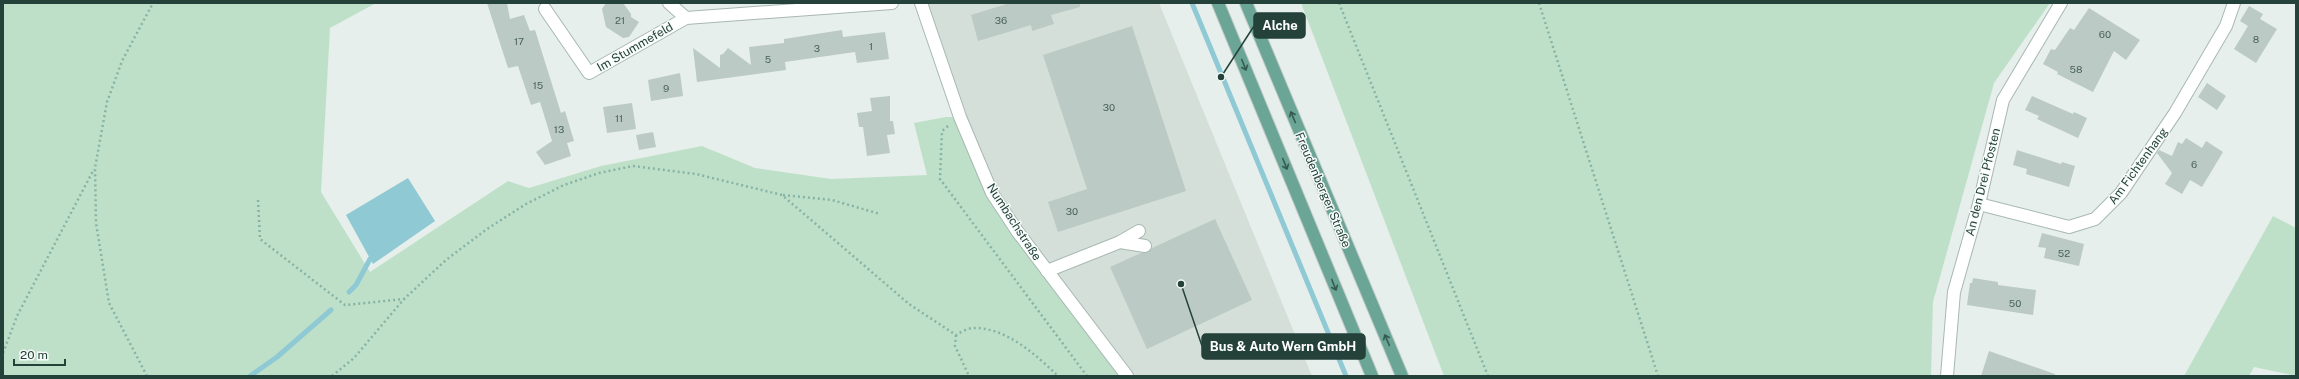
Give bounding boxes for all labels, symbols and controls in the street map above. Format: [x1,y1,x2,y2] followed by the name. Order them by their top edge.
[1254,13,1305,38] callout: Alche
[615,14,625,26] house number: 21
[995,14,1007,26] house number: 36
[1262,18,1298,33] text: Alche
[595,20,675,74] street label: Im Stummefeld
[2099,28,2111,40] house number: 60
[2253,33,2259,45] house number: 8
[514,35,524,47] house number: 17
[869,40,873,52] house number: 1
[814,42,820,54] house number: 3
[765,53,771,65] house number: 5
[1241,58,1248,70] one-way arrow
[2070,63,2082,75] house number: 58
[533,79,543,91] house number: 15
[663,82,669,94] house number: 9
[1103,101,1115,113] house number: 30
[615,112,623,124] house number: 11
[1288,112,1296,124] one-way arrow
[554,123,564,135] house number: 13
[2106,125,2170,207] street label: Am Fichtenhang
[1963,126,2003,237] street label: An den Drei Pfosten
[1292,130,1354,250] street label: Freudenberger Straße
[1281,158,1289,170] one-way arrow
[2191,158,2197,170] house number: 6
[984,181,1044,263] street label: Numbachstraße
[1066,205,1078,217] house number: 30
[2058,247,2070,259] house number: 52
[1331,278,1339,290] one-way arrow
[2009,297,2021,309] house number: 50
[1202,334,1365,359] callout: Bus & Auto Wern GmbH
[1382,335,1390,347] one-way arrow
[1210,339,1356,354] text: Bus & Auto Wern GmbH
[14,341,65,367] scale bar
[20,348,48,362] text: 20 m

